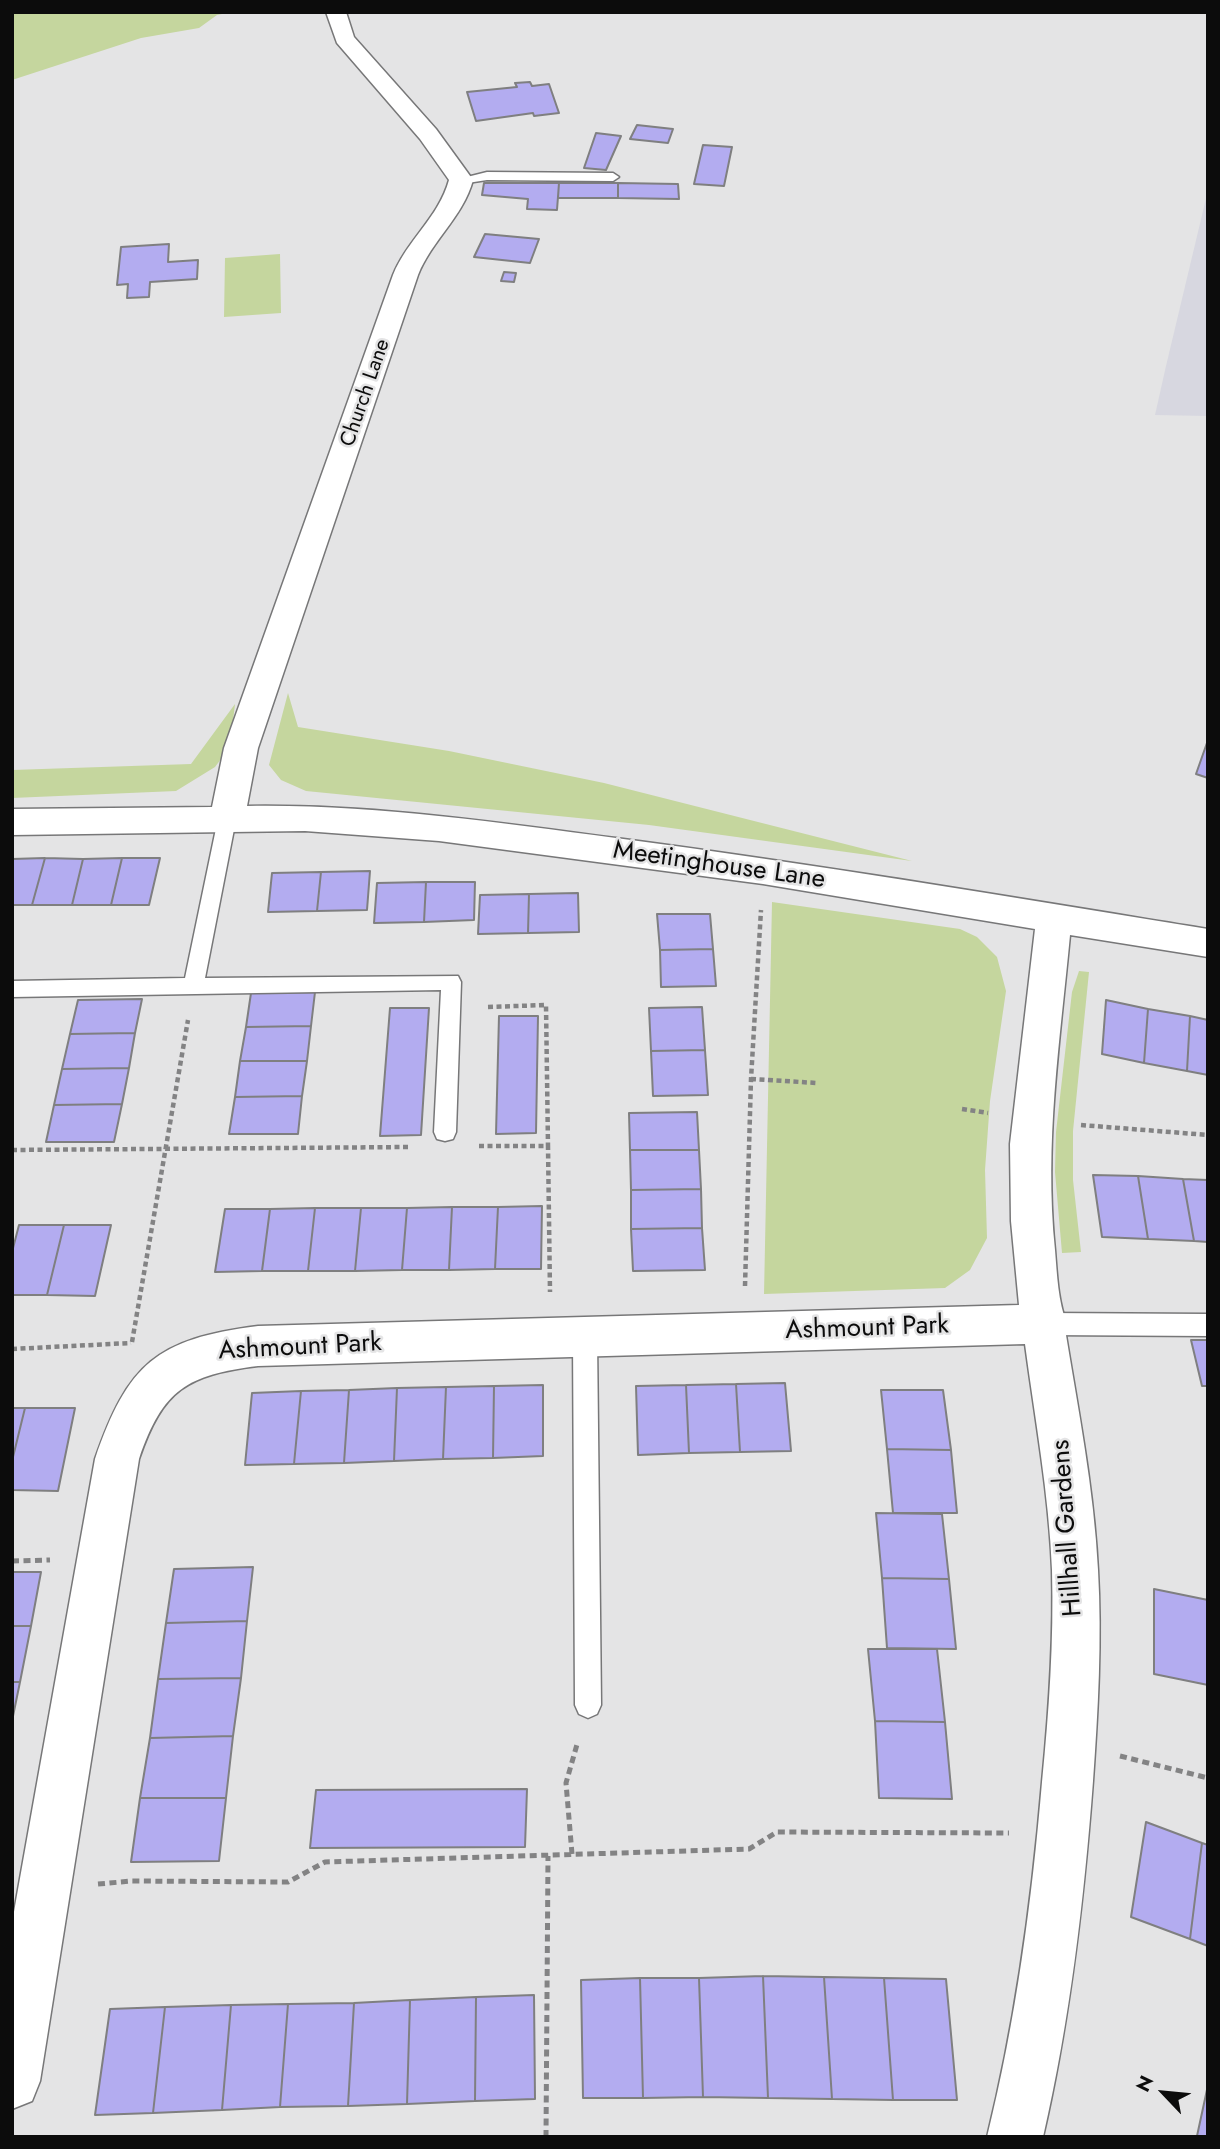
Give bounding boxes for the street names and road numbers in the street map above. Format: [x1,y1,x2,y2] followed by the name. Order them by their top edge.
[336,336,396,450] street label: Church Lane
[611,836,827,896] street label: Meetinghouse Lane
[785,1311,949,1347] street label: Ashmount Park
[218,1328,382,1368] street label: Ashmount Park
[1046,1439,1090,1617] street label: Hillhall Gardens

